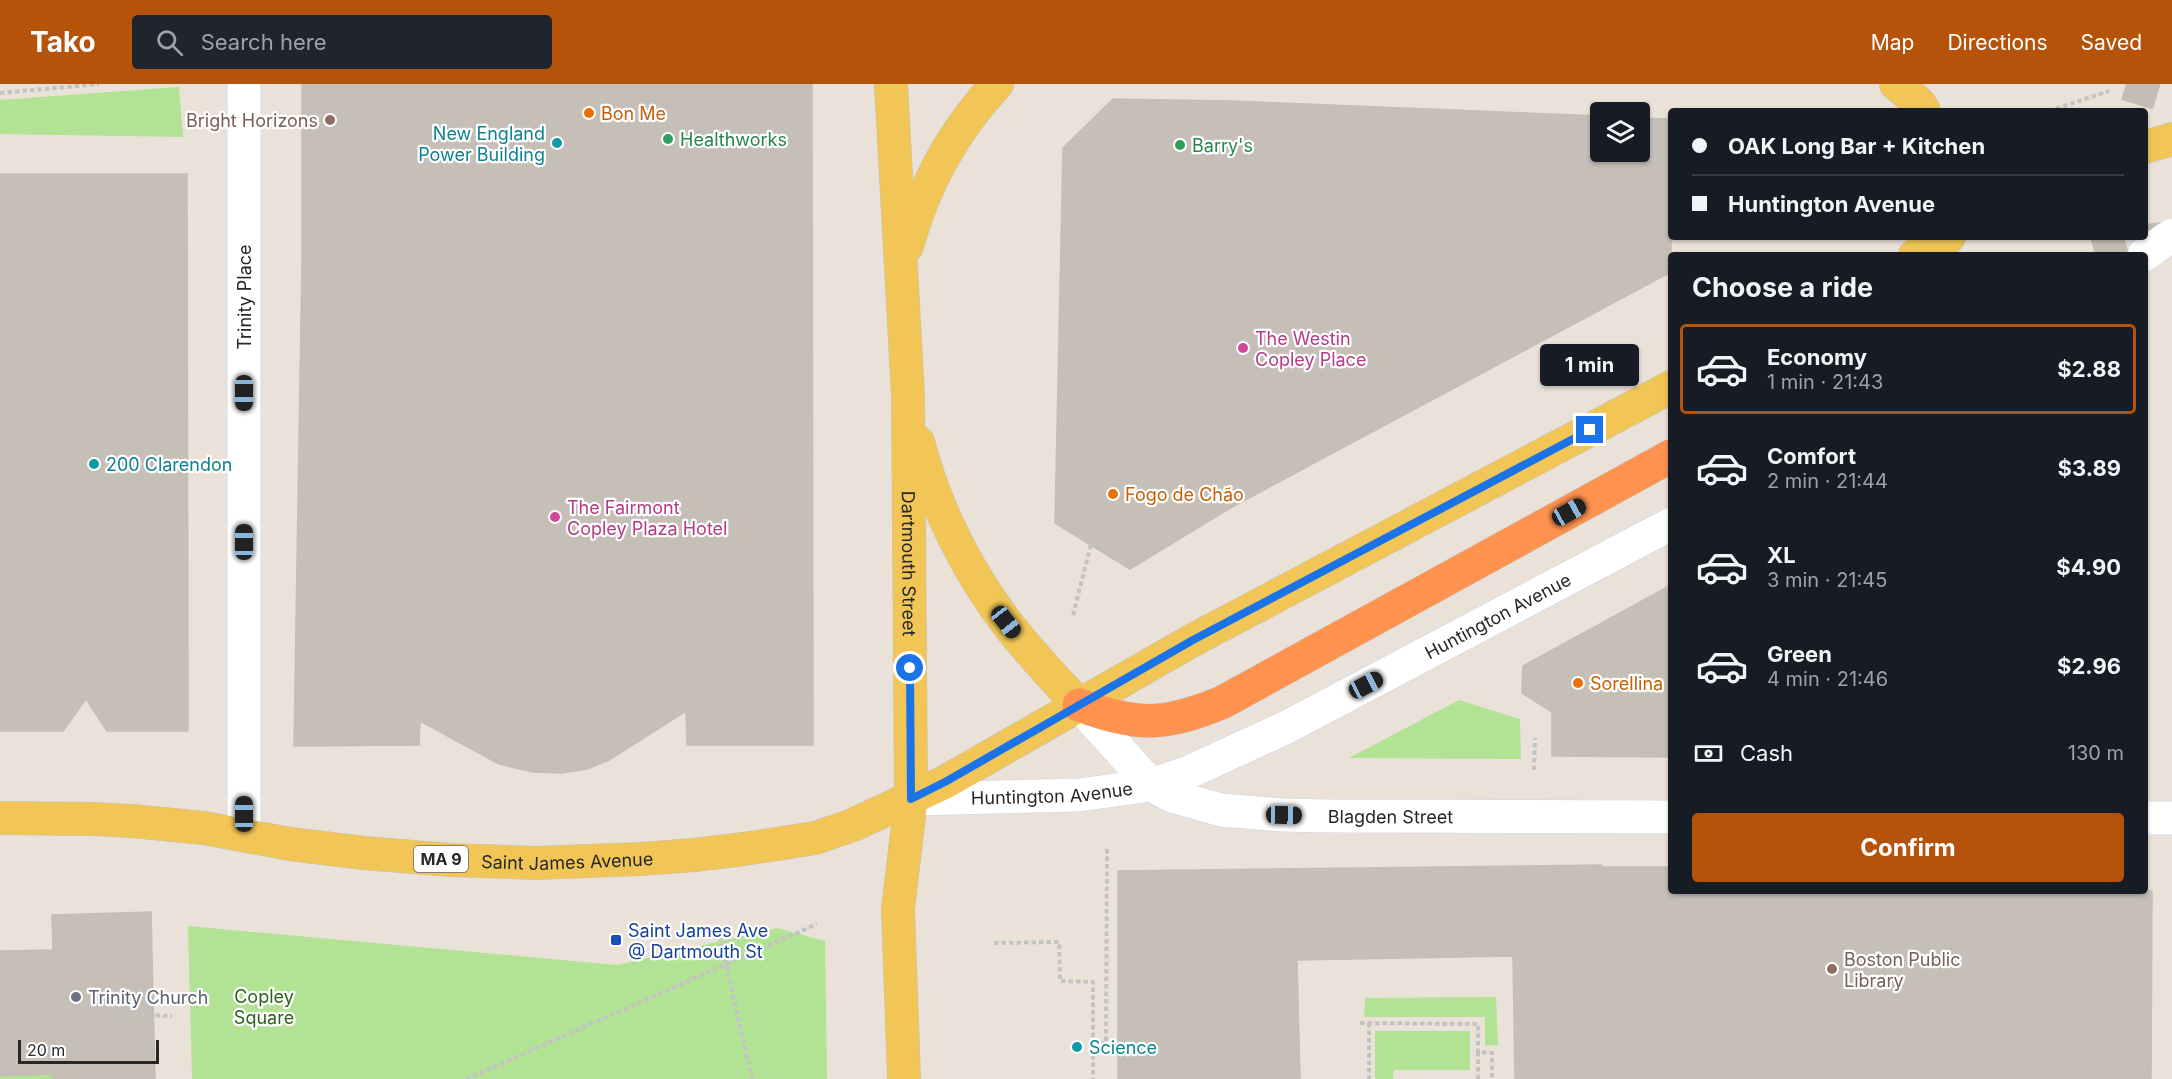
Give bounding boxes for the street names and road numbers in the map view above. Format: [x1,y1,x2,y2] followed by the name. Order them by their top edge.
[234,244,255,350] street label: Trinity Place
[898,491,920,637] street label: Dartmouth Street
[1421,568,1574,663] street label: Huntington Avenue
[971,777,1134,808] street label: Huntington Avenue
[1328,805,1453,827] street label: Blagden Street
[414,846,468,872] road number: MA 9
[481,848,654,874] street label: Saint James Avenue

